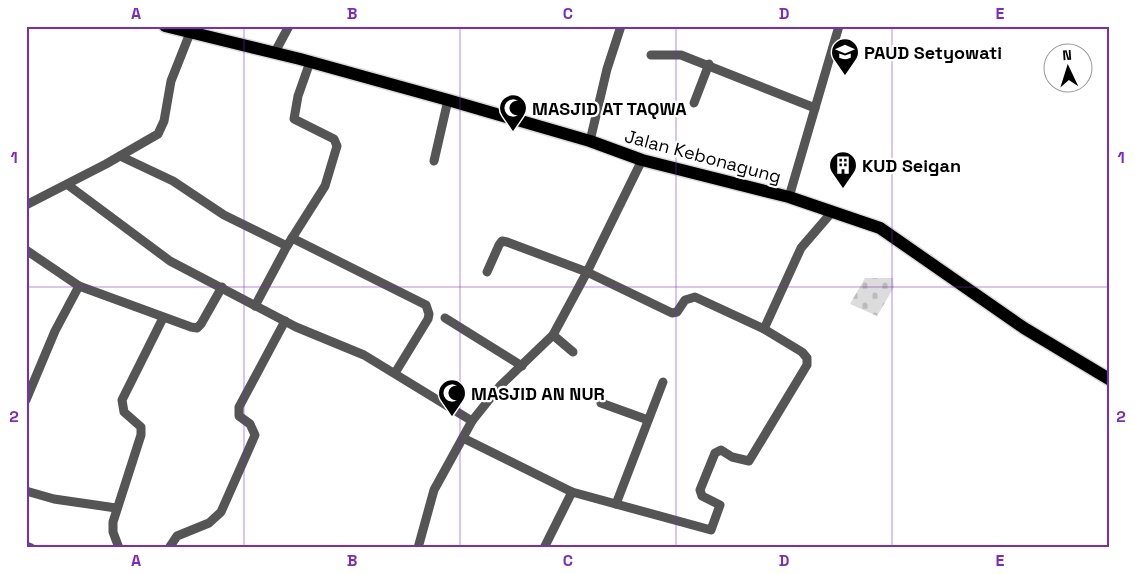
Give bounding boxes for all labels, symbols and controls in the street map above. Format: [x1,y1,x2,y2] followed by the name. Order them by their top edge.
[131,3,141,24] text: A
[347,3,357,24] text: B
[563,3,573,24] text: C
[779,3,789,24] text: D
[996,3,1005,24] text: E
[830,37,860,76] school or university icon: PAUD Setyowati
[864,41,1002,64] place label: PAUD Setyowati
[1042,42,1092,92] north arrow
[1062,46,1072,64] text: N
[498,93,528,132] mosque icon: MASJID AT TAQWA
[532,97,687,120] place label: MASJID AT TAQWA
[622,124,784,188] street label: Jalan Kebonagung
[10,147,18,168] text: 1
[1117,147,1125,168] text: 1
[828,150,858,189] building icon: KUD Seigan
[862,154,961,177] place label: KUD Seigan
[437,378,467,417] mosque icon: MASJID AN NUR
[471,382,605,405] place label: MASJID AN NUR
[9,406,19,427] text: 2
[1116,406,1126,427] text: 2
[131,550,141,571] text: A
[347,550,357,571] text: B
[563,550,573,571] text: C
[779,550,789,571] text: D
[996,550,1005,571] text: E

